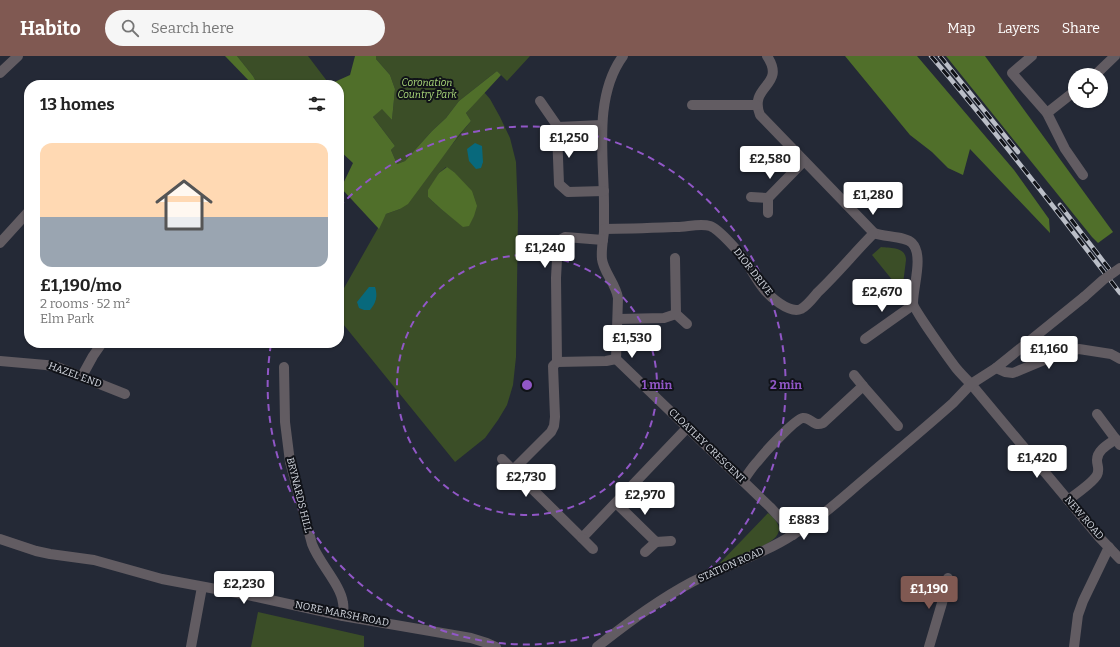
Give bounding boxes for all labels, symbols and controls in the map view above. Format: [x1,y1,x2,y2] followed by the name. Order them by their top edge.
[105,10,385,46] search box
[20,17,81,40] text: Habito
[119,17,141,39] icon: search
[151,19,234,37] text: Search here
[947,20,975,37] text: Map
[997,20,1040,37] text: Layers
[1062,20,1100,37] text: Share
[1068,68,1108,108] map controls
[1068,68,1108,108] button: locate
[397,77,457,101] park label: Coronation Country Park
[306,93,328,115] icon: filters
[40,94,115,115] text: 13 homes
[536,125,602,159] pin: £1,250
[549,130,589,145] text: £1,250
[737,146,803,180] pin: £2,580
[749,151,791,166] text: £2,580
[148,169,220,241] icon: home
[840,182,906,216] pin: £1,280
[853,187,893,202] text: £1,280
[512,235,578,269] pin: £1,240
[525,240,565,255] text: £1,240
[731,246,775,298] street label: DIOR DRIVE
[40,275,122,296] text: £1,190/mo
[849,279,915,313] pin: £2,670
[861,284,903,299] text: £2,670
[40,296,130,311] text: 2 rooms · 52 m²
[40,311,94,326] text: Elm Park
[599,325,665,359] pin: £1,530
[612,330,652,345] text: £1,530
[1016,336,1082,370] pin: £1,160
[1030,341,1068,356] text: £1,160
[47,360,103,390] street label: HAZEL END
[520,378,534,392] centre of rings
[642,378,672,392] text: 1 min
[770,378,802,392] text: 2 min
[666,406,748,486] street label: CLOATLEY CRESCENT
[1004,445,1070,479] pin: £1,420
[1017,450,1057,465] text: £1,420
[284,456,314,534] street label: BRYNARDS HILL
[493,464,559,498] pin: £2,730
[506,469,546,484] text: £2,730
[612,482,678,516] pin: £2,970
[624,487,666,502] text: £2,970
[1062,494,1106,542] street label: NEW ROAD
[780,507,828,541] pin: £883
[788,512,820,527] text: £883
[696,545,766,585] street label: STATION ROAD
[211,571,277,605] pin: £2,230
[223,576,265,591] text: £2,230
[896,576,962,610] pin: £1,190
[910,581,948,596] text: £1,190
[294,599,390,629] street label: NORE MARSH ROAD

